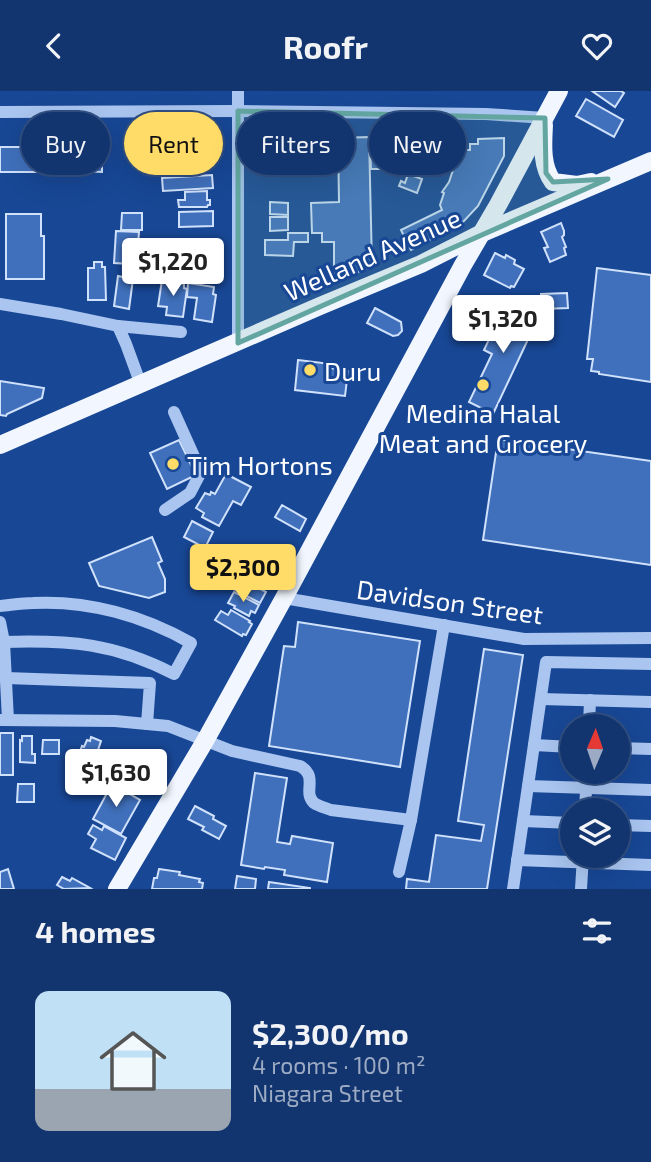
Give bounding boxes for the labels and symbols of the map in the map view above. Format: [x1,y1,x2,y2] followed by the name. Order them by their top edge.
[279,201,465,307] street label: Welland Avenue
[116,239,230,298] pin: $1,220
[446,295,560,355] pin: $1,320
[324,355,381,386] place label: Duru
[302,362,318,378] marker: Duru
[475,377,491,393] marker: Medina Halal Meat and Grocery
[379,397,588,458] place label: Medina Halal Meat and Grocery
[187,449,333,480] place label: Tim Hortons
[165,456,181,472] marker: Tim Hortons
[186,545,300,604] pin: $2,300
[355,573,545,629] street label: Davidson Street
[560,714,630,784] north arrow
[59,749,173,809] pin: $1,630

